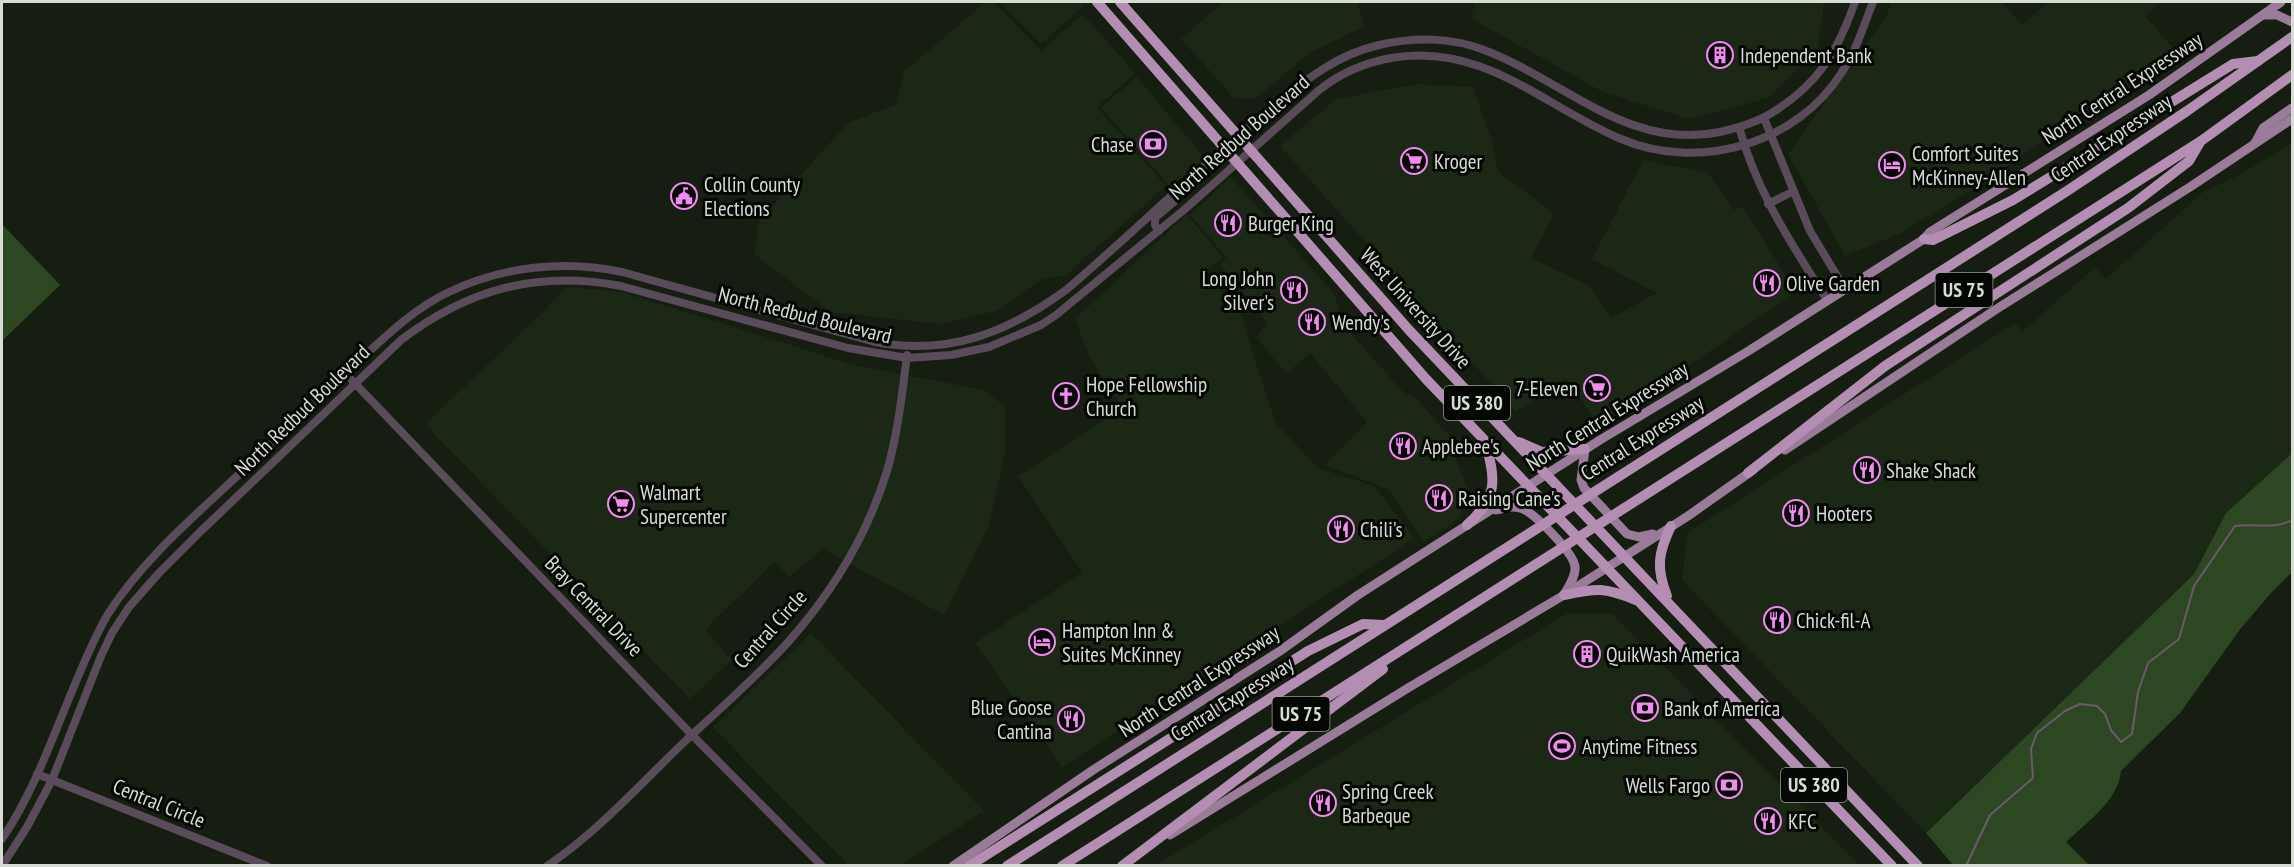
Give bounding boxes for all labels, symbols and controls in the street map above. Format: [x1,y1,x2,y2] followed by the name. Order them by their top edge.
[2037,27,2207,149] street label: North Central Expressway
[1705,40,1735,70] building icon: Independent Bank
[1740,42,1872,69] place label: Independent Bank
[1163,69,1315,205] street label: North Redbud Boulevard
[2046,88,2176,188] street label: Central Expressway
[1138,129,1168,159] bank icon: Chase
[1091,131,1134,158] place label: Chase
[1912,140,2026,191] place label: Comfort Suites McKinney-Allen
[1399,146,1429,176] supermarket icon: Kroger
[1434,148,1482,175] place label: Kroger
[1877,150,1907,180] hotel icon: Comfort Suites McKinney-Allen
[704,171,800,222] place label: Collin County Elections
[669,181,699,211] public building icon: Collin County Elections
[1213,208,1243,238] restaurant icon: Burger King
[1248,210,1334,237] place label: Burger King
[1354,242,1478,374] street label: West University Drive
[1202,265,1274,316] place label: Long John Silver's
[1752,268,1782,298] restaurant icon: Olive Garden
[1786,270,1880,297] place label: Olive Garden
[1936,273,1992,307] road number: US 75
[1279,275,1309,305] restaurant icon: Long John Silver's
[716,280,894,350] street label: North Redbud Boulevard
[1297,307,1327,337] restaurant icon: Wendy's
[1332,309,1390,336] place label: Wendy's
[229,339,375,481] street label: North Redbud Boulevard
[1521,356,1693,476] street label: North Central Expressway
[1086,371,1207,422] place label: Hope Fellowship Church
[1582,373,1612,403] supermarket icon: 7-Eleven
[1515,375,1578,402] place label: 7-Eleven
[1051,381,1081,411] church icon: Hope Fellowship Church
[1444,386,1510,420] road number: US 380
[1576,390,1708,486] street label: Central Expressway
[1388,431,1418,461] restaurant icon: Applebee's
[1422,433,1500,460] place label: Applebee's
[1852,455,1882,485] restaurant icon: Shake Shack
[1886,457,1976,484] place label: Shake Shack
[640,479,727,530] place label: Walmart Supercenter
[1424,483,1454,513] restaurant icon: Raising Cane's
[1458,485,1561,512] place label: Raising Cane's
[606,489,636,519] supermarket icon: Walmart Supercenter
[1781,498,1811,528] restaurant icon: Hooters
[1816,500,1873,527] place label: Hooters
[1326,514,1356,544] restaurant icon: Chili's
[1360,516,1403,543] place label: Chili's
[539,550,649,662] street label: Bray Central Drive
[727,584,813,674] street label: Central Circle
[1762,605,1792,635] restaurant icon: Chick-fil-A
[1796,607,1870,634] place label: Chick-fil-A
[1062,617,1181,668] place label: Hampton Inn & Suites McKinney
[1114,620,1284,742] street label: North Central Expressway
[1027,627,1057,657] hotel icon: Hampton Inn & Suites McKinney
[1572,639,1602,669] building icon: QuikWash America
[1606,641,1740,668] place label: QuikWash America
[1166,651,1298,747] street label: Central Expressway
[1630,693,1660,723] bank icon: Bank of America
[971,694,1052,745] place label: Blue Goose Cantina
[1664,695,1780,722] place label: Bank of America
[1272,697,1330,731] road number: US 75
[1056,704,1086,734] restaurant icon: Blue Goose Cantina
[1547,731,1577,761] sports icon: Anytime Fitness
[1582,733,1697,760] place label: Anytime Fitness
[1781,768,1847,802] road number: US 380
[1714,770,1744,800] bank icon: Wells Fargo
[109,772,209,834] street label: Central Circle
[1626,772,1710,799] place label: Wells Fargo
[1342,778,1434,829] place label: Spring Creek Barbeque
[1308,788,1338,818] restaurant icon: Spring Creek Barbeque
[1753,806,1783,836] restaurant icon: KFC
[1788,808,1817,835] place label: KFC

